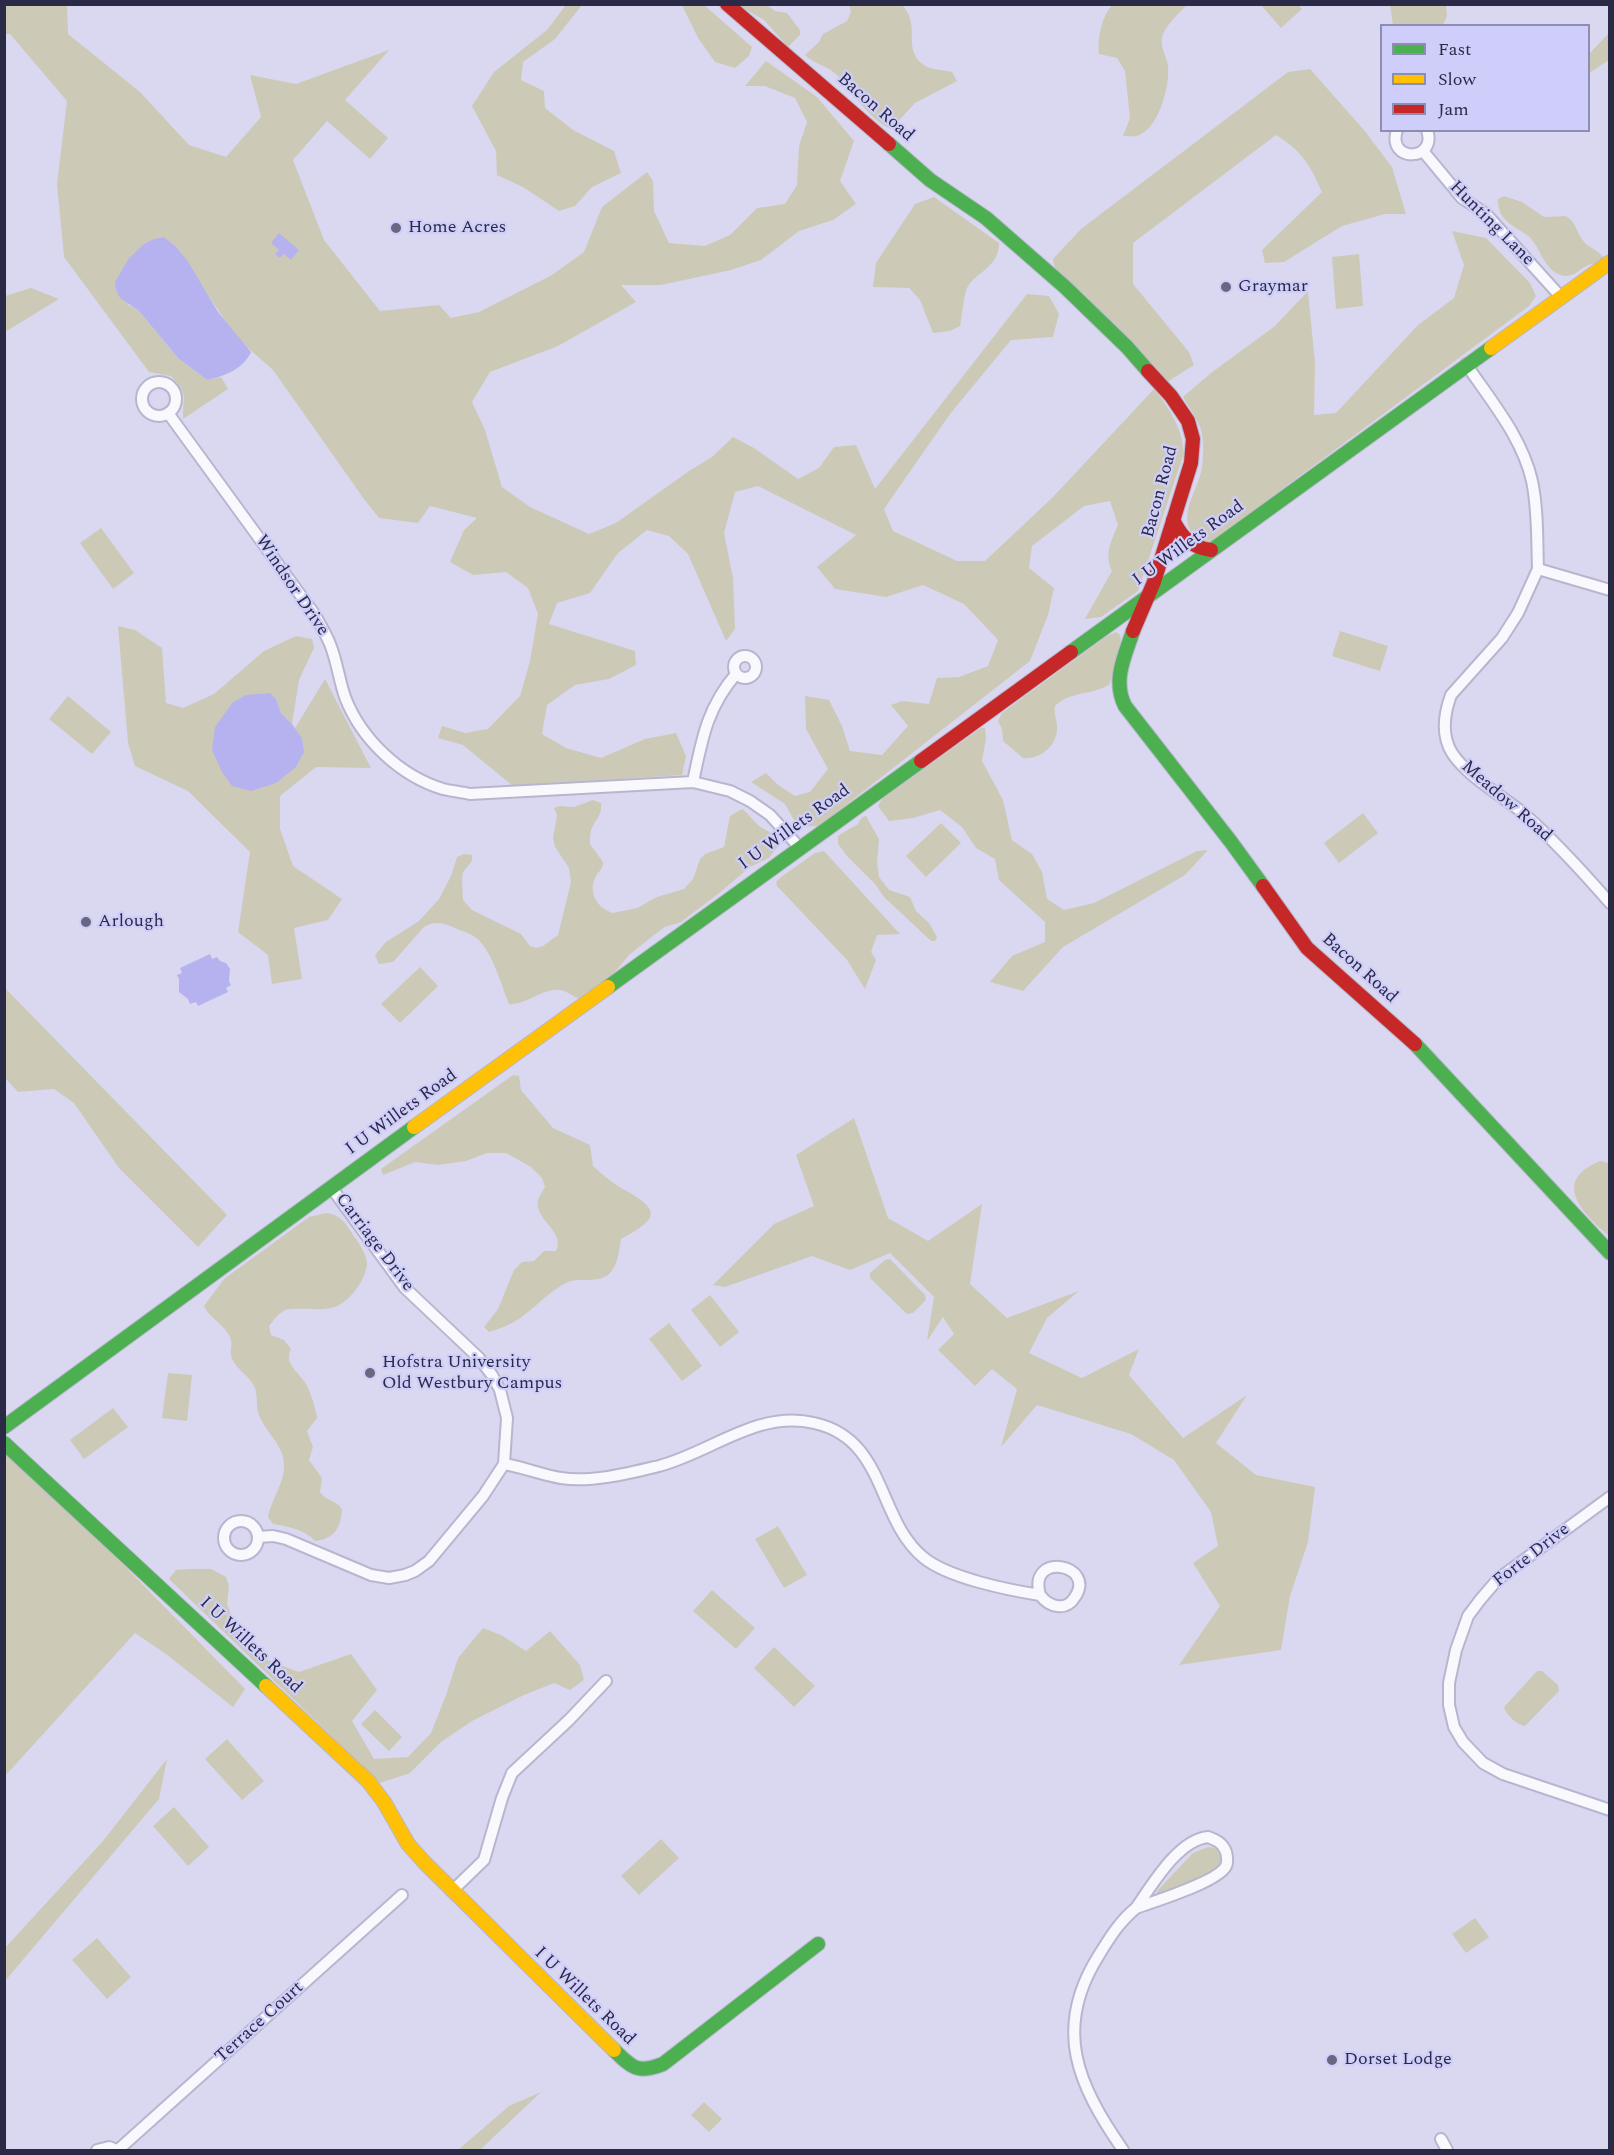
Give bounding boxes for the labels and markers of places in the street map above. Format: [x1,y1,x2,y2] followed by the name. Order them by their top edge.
[408,217,506,239] place label: Home Acres
[389,221,403,235] marker: Home Acres
[1238,276,1308,298] place label: Graymar
[1219,280,1233,294] marker: Graymar
[98,911,164,933] place label: Arlough
[79,915,93,929] marker: Arlough
[382,1352,562,1394] place label: Hofstra University Old Westbury Campus
[363,1366,377,1380] marker: Hofstra University Old Westbury Campus
[1344,2049,1452,2071] place label: Dorset Lodge
[1325,2053,1339,2067] marker: Dorset Lodge

